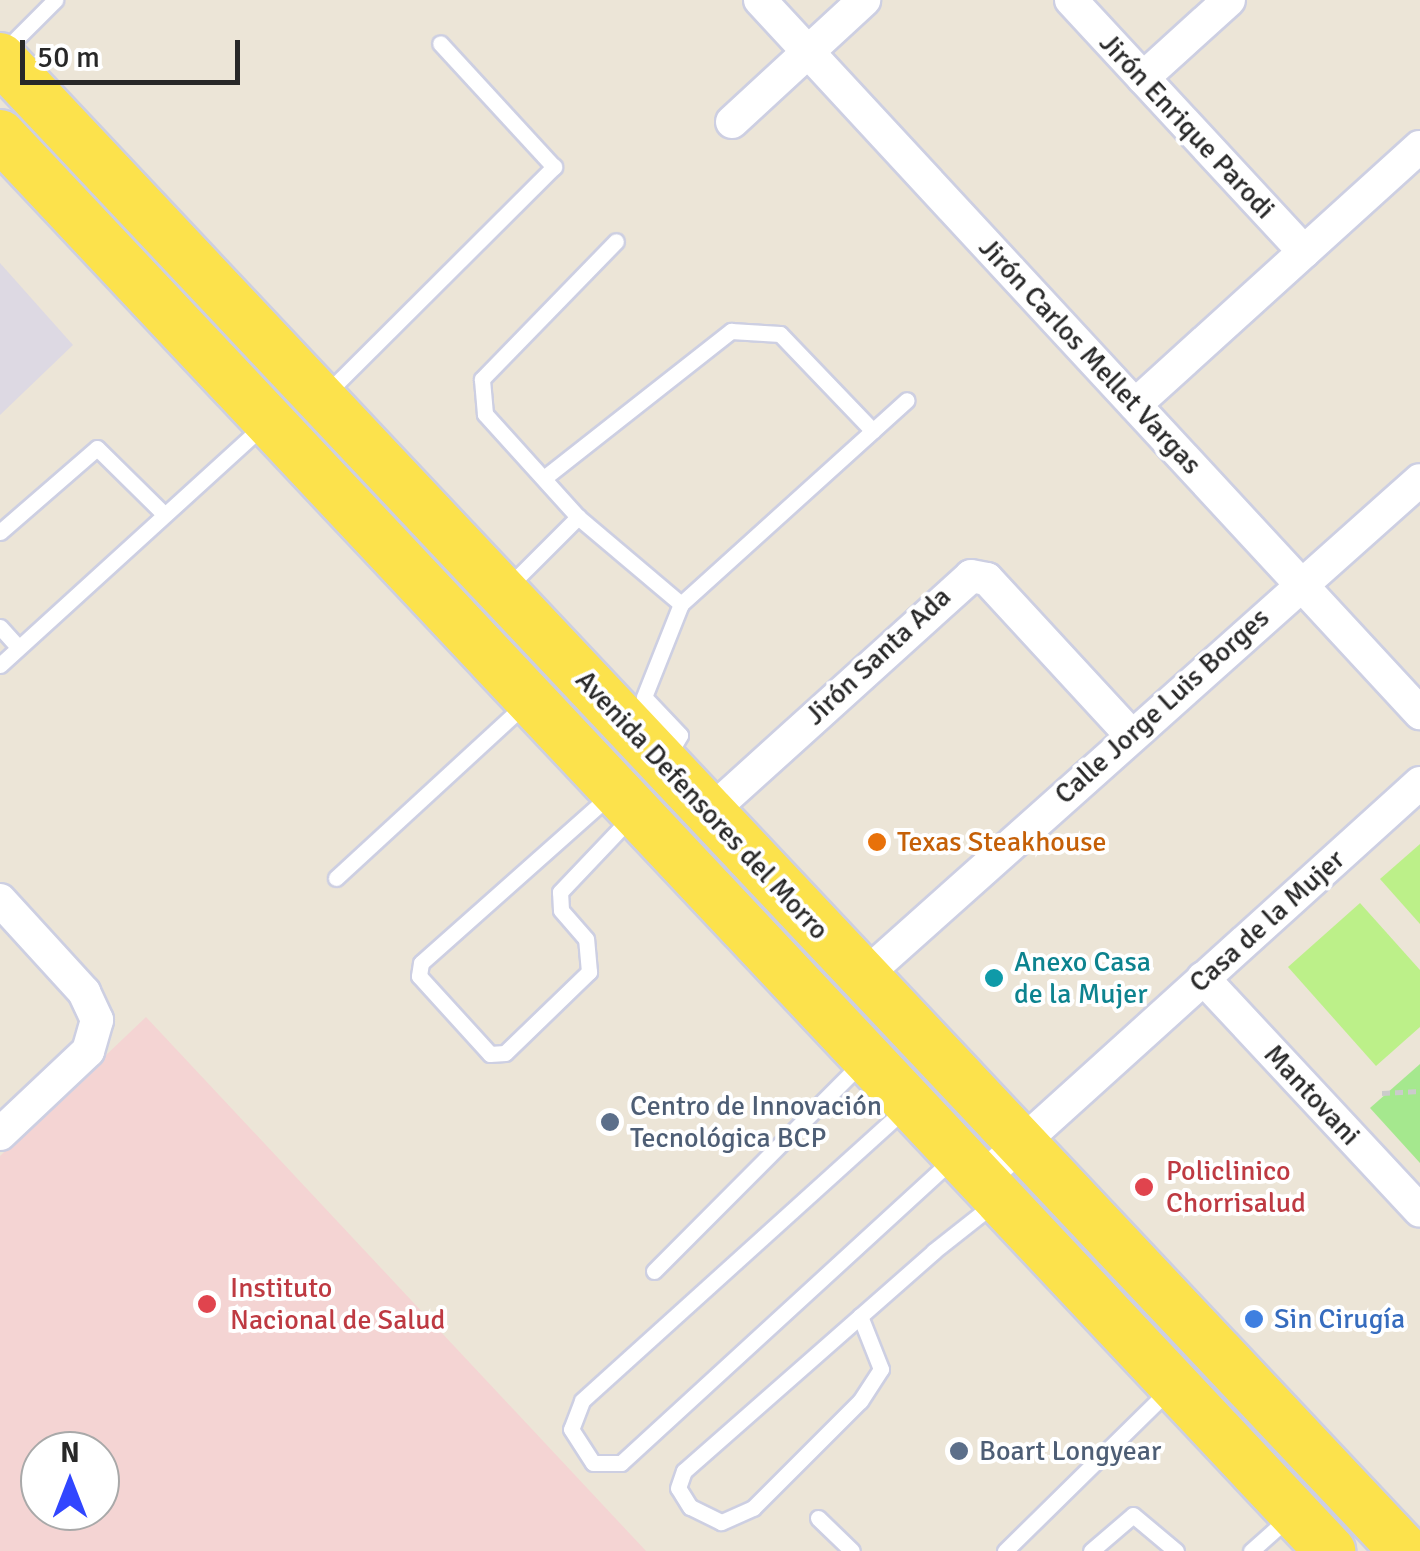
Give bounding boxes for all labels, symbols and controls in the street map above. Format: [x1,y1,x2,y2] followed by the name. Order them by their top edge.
[25,20,245,82] scale bar
[1092,26,1282,226] street label: Jirón Enrique Parodi
[37,39,100,76] text: 50 m
[972,231,1208,481] street label: Jirón Carlos Mellet Vargas
[798,580,958,732] street label: Jirón Santa Ada
[1048,601,1276,811] street label: Calle Jorge Luis Borges
[568,663,836,947] street label: Avenida Defensores del Morro
[897,825,1107,859] place label: Texas Steakhouse
[866,831,888,853] marker: Texas Steakhouse
[1183,843,1351,999] street label: Casa de la Mujer
[1014,945,1151,1011] place label: Anexo Casa de la Mujer
[983,967,1005,989] marker: Anexo Casa de la Mujer
[1257,1038,1367,1152] street label: Mantovani
[630,1089,882,1155] place label: Centro de Innovación Tecnológica BCP
[599,1111,621,1133] marker: Centro de Innovación Tecnológica BCP
[1166,1154,1306,1220] place label: Policlinico Chorrisalud
[1131,1174,1157,1200] marker: Policlinico Chorrisalud
[230,1271,445,1337] place label: Instituto Nacional de Salud
[194,1291,220,1317] marker: Instituto Nacional de Salud
[1274,1302,1405,1336] place label: Sin Cirugía
[1243,1308,1265,1330] marker: Sin Cirugía
[20,1431,120,1531] north arrow
[979,1434,1161,1468] place label: Boart Longyear
[60,1436,80,1470] text: N
[948,1440,970,1462] marker: Boart Longyear

